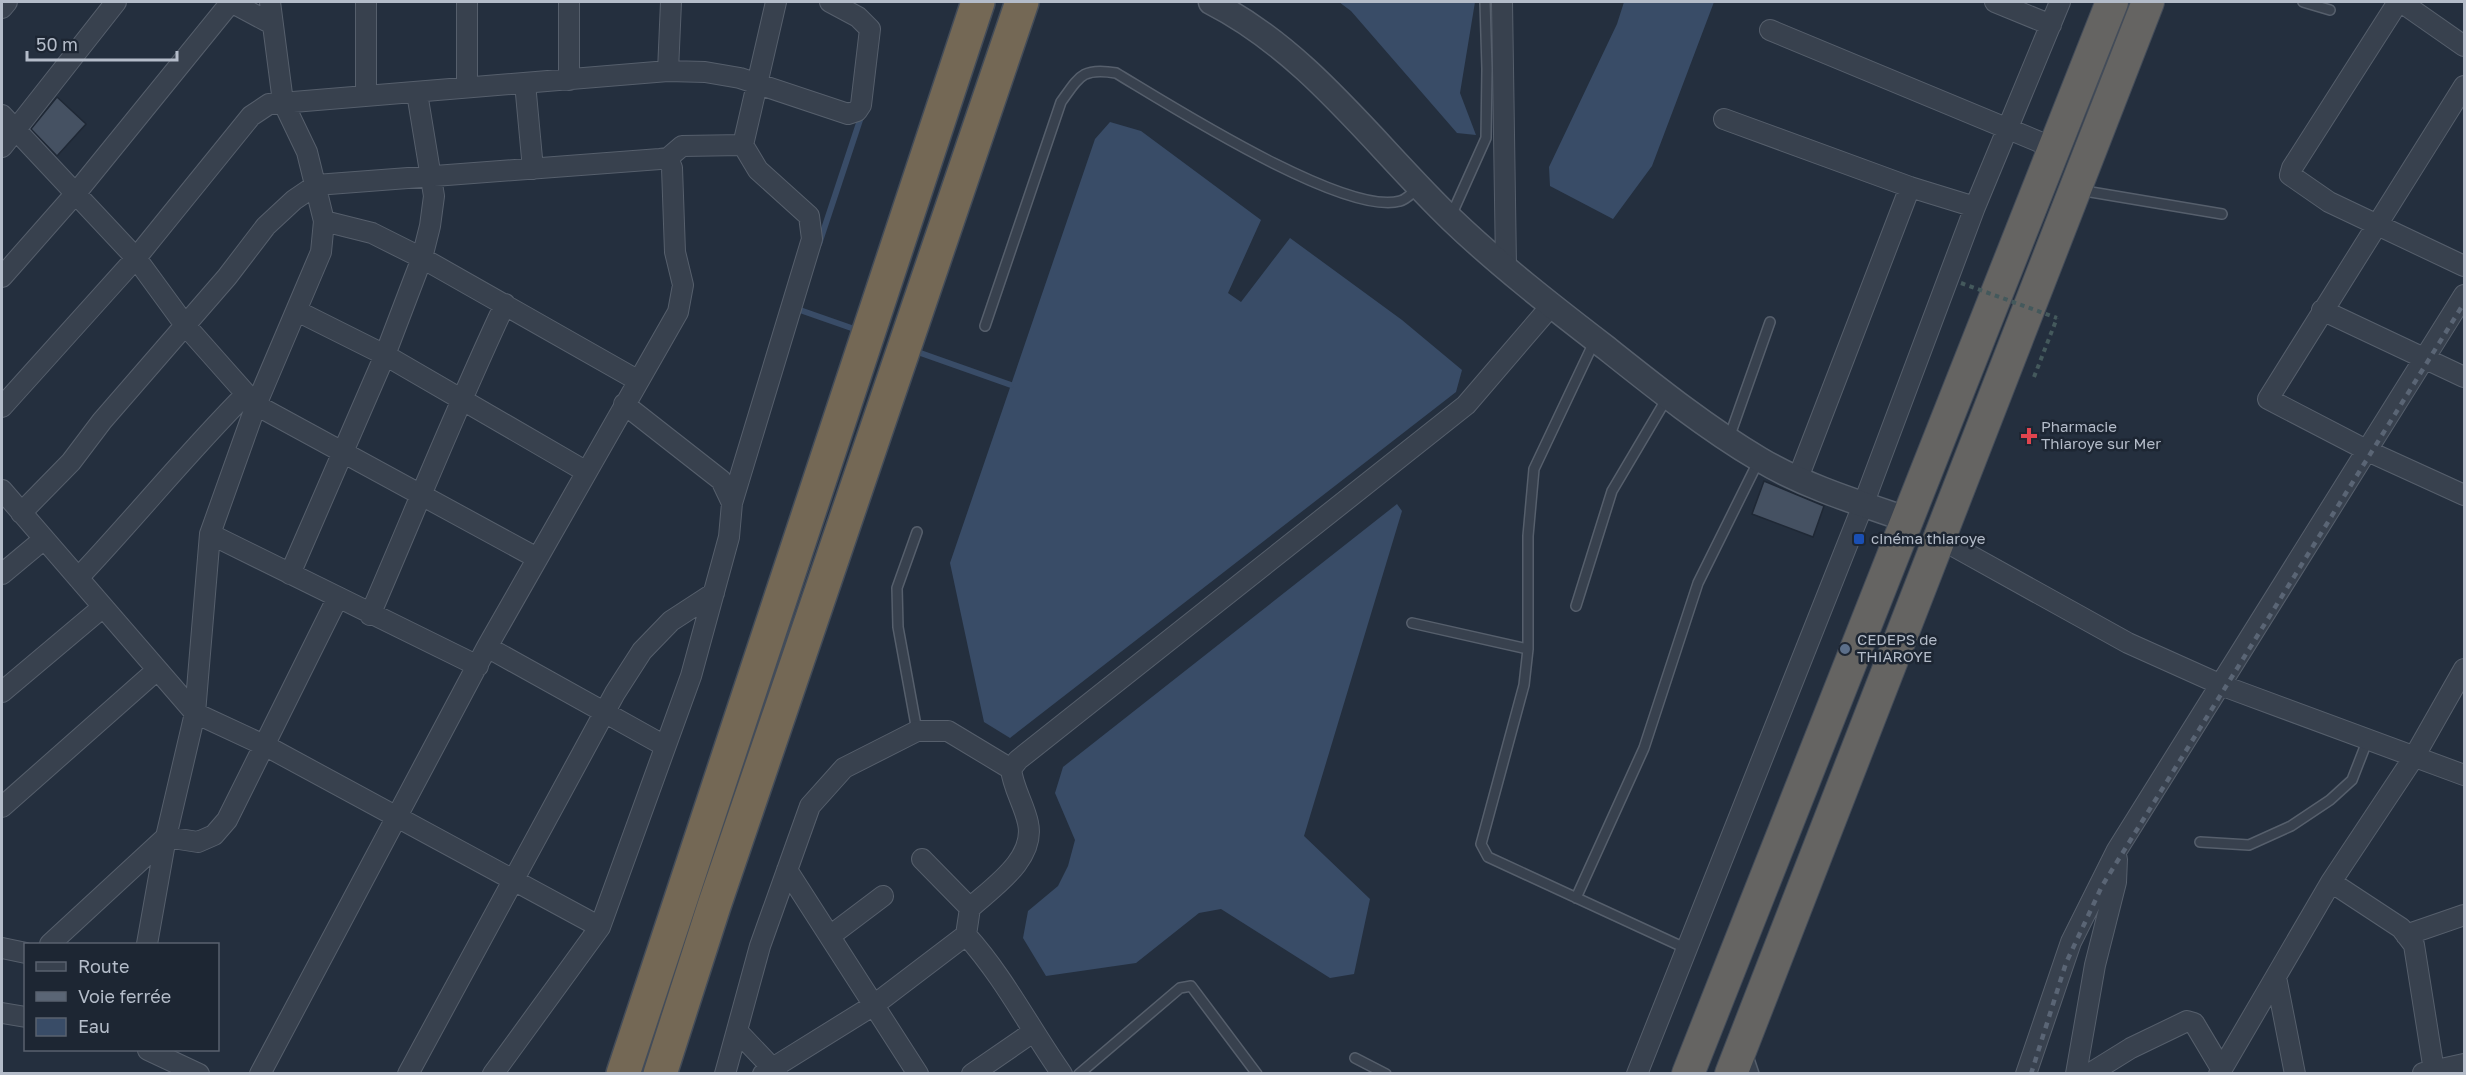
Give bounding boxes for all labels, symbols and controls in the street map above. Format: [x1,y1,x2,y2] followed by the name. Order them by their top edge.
[27,24,177,62] scale bar
[36,33,78,55] text: 50 m
[2041,417,2161,452] place label: Pharmacie Thiaroye sur Mer
[2022,429,2036,443] marker: Pharmacie Thiaroye sur Mer
[1871,529,1986,547] place label: cinéma thiaroye
[1852,532,1866,546] marker: cinéma thiaroye
[1857,630,1937,665] place label: CEDEPS de THIAROYE
[1838,642,1852,656] marker: CEDEPS de THIAROYE
[24,943,219,1051] legend
[78,955,129,977] text: Route
[78,985,171,1007] text: Voie ferrée
[78,1015,110,1037] text: Eau

